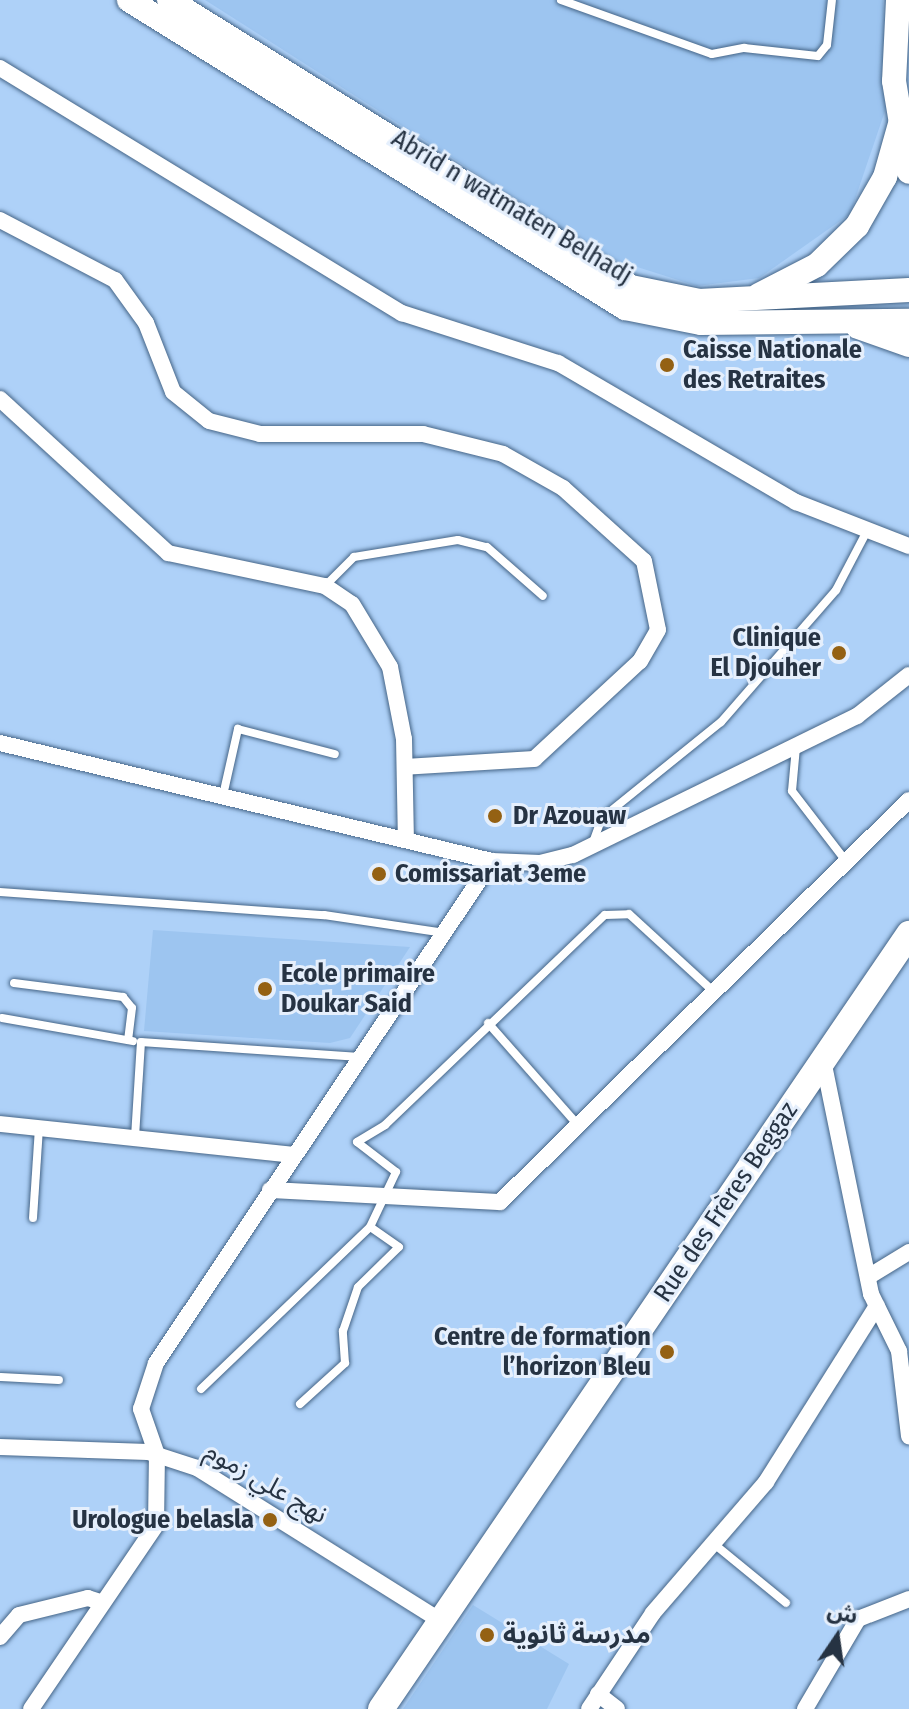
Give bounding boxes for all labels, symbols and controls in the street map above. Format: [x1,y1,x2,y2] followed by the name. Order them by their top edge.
[386,123,638,291] street label: Abrid n watmaten Belhadj
[683,334,862,396] place label: Caisse Nationale des Retraites
[658,356,676,374] marker: Caisse Nationale des Retraites
[711,622,821,684] place label: Clinique El Djouher
[828,642,850,664] marker: Clinique El Djouher
[513,800,626,832] place label: Dr Azouaw
[484,805,506,827] marker: Dr Azouaw
[395,858,586,890] place label: Comissariat 3eme
[370,865,388,883] marker: Comissariat 3eme
[281,958,435,1020] place label: Ecole primaire Doukar Said
[256,980,274,998] marker: Ecole primaire Doukar Said
[647,1096,805,1308] street label: Rue des Frères Beggaz
[434,1321,651,1382] place label: Centre de formation l’horizon Bleu
[658,1343,676,1361] marker: Centre de formation l’horizon Bleu
[199,1435,333,1531] street label: نهج علي زموم
[72,1504,254,1536] place label: Urologue belasla
[261,1511,279,1529] marker: Urologue belasla
[797,1597,877,1677] north arrow
[825,1597,860,1630] text: ش
[503,1619,651,1651] place label: مدرسة ثانوية
[478,1626,496,1644] marker: مدرسة ثانوية

